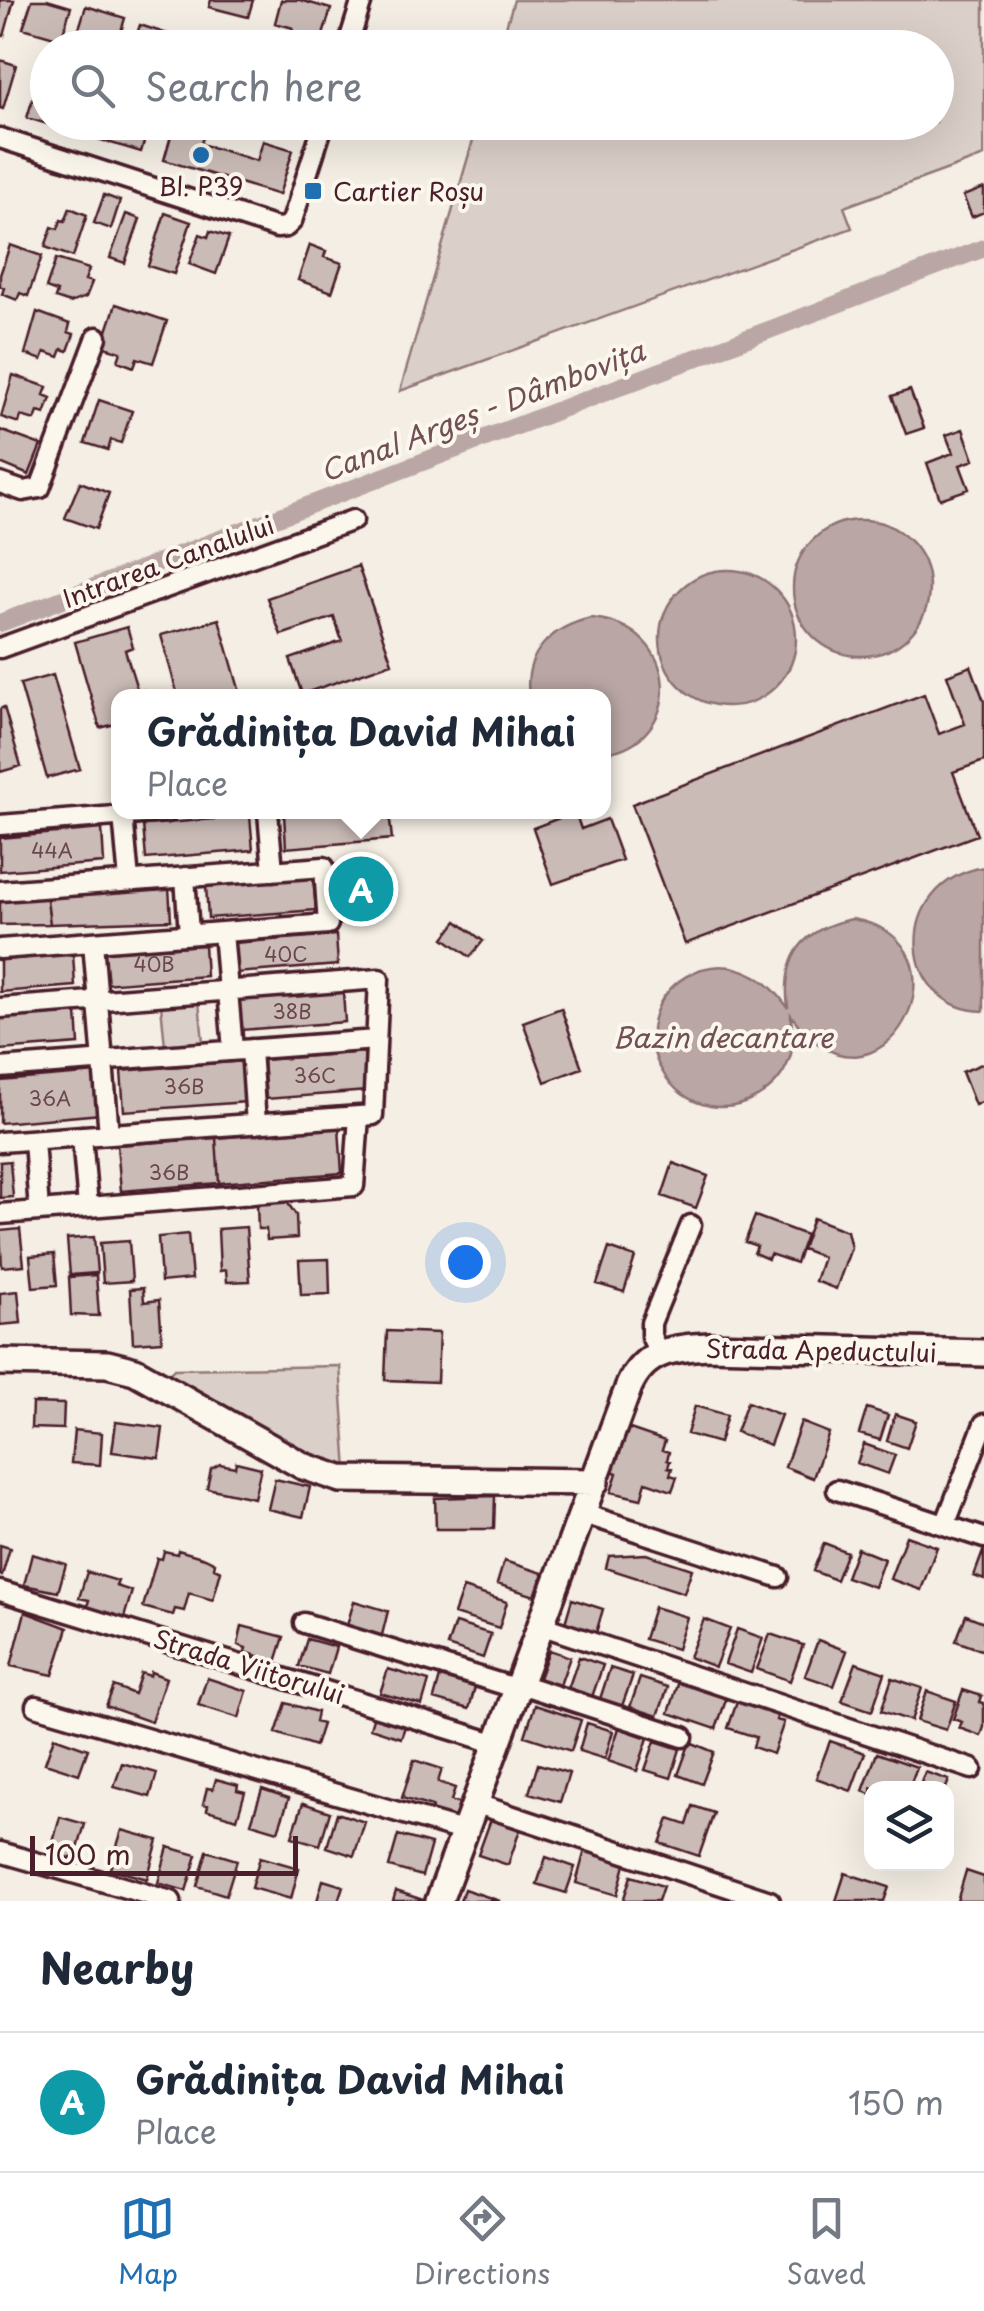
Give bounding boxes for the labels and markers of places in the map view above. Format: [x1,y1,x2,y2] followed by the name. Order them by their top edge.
[190,144,212,166] marker: Bl. P39
[159,167,243,205] place label: Bl. P39
[333,172,484,210] place label: Cartier Roșu
[302,180,324,202] marker: Cartier Roșu
[328,852,394,926] pin: A

